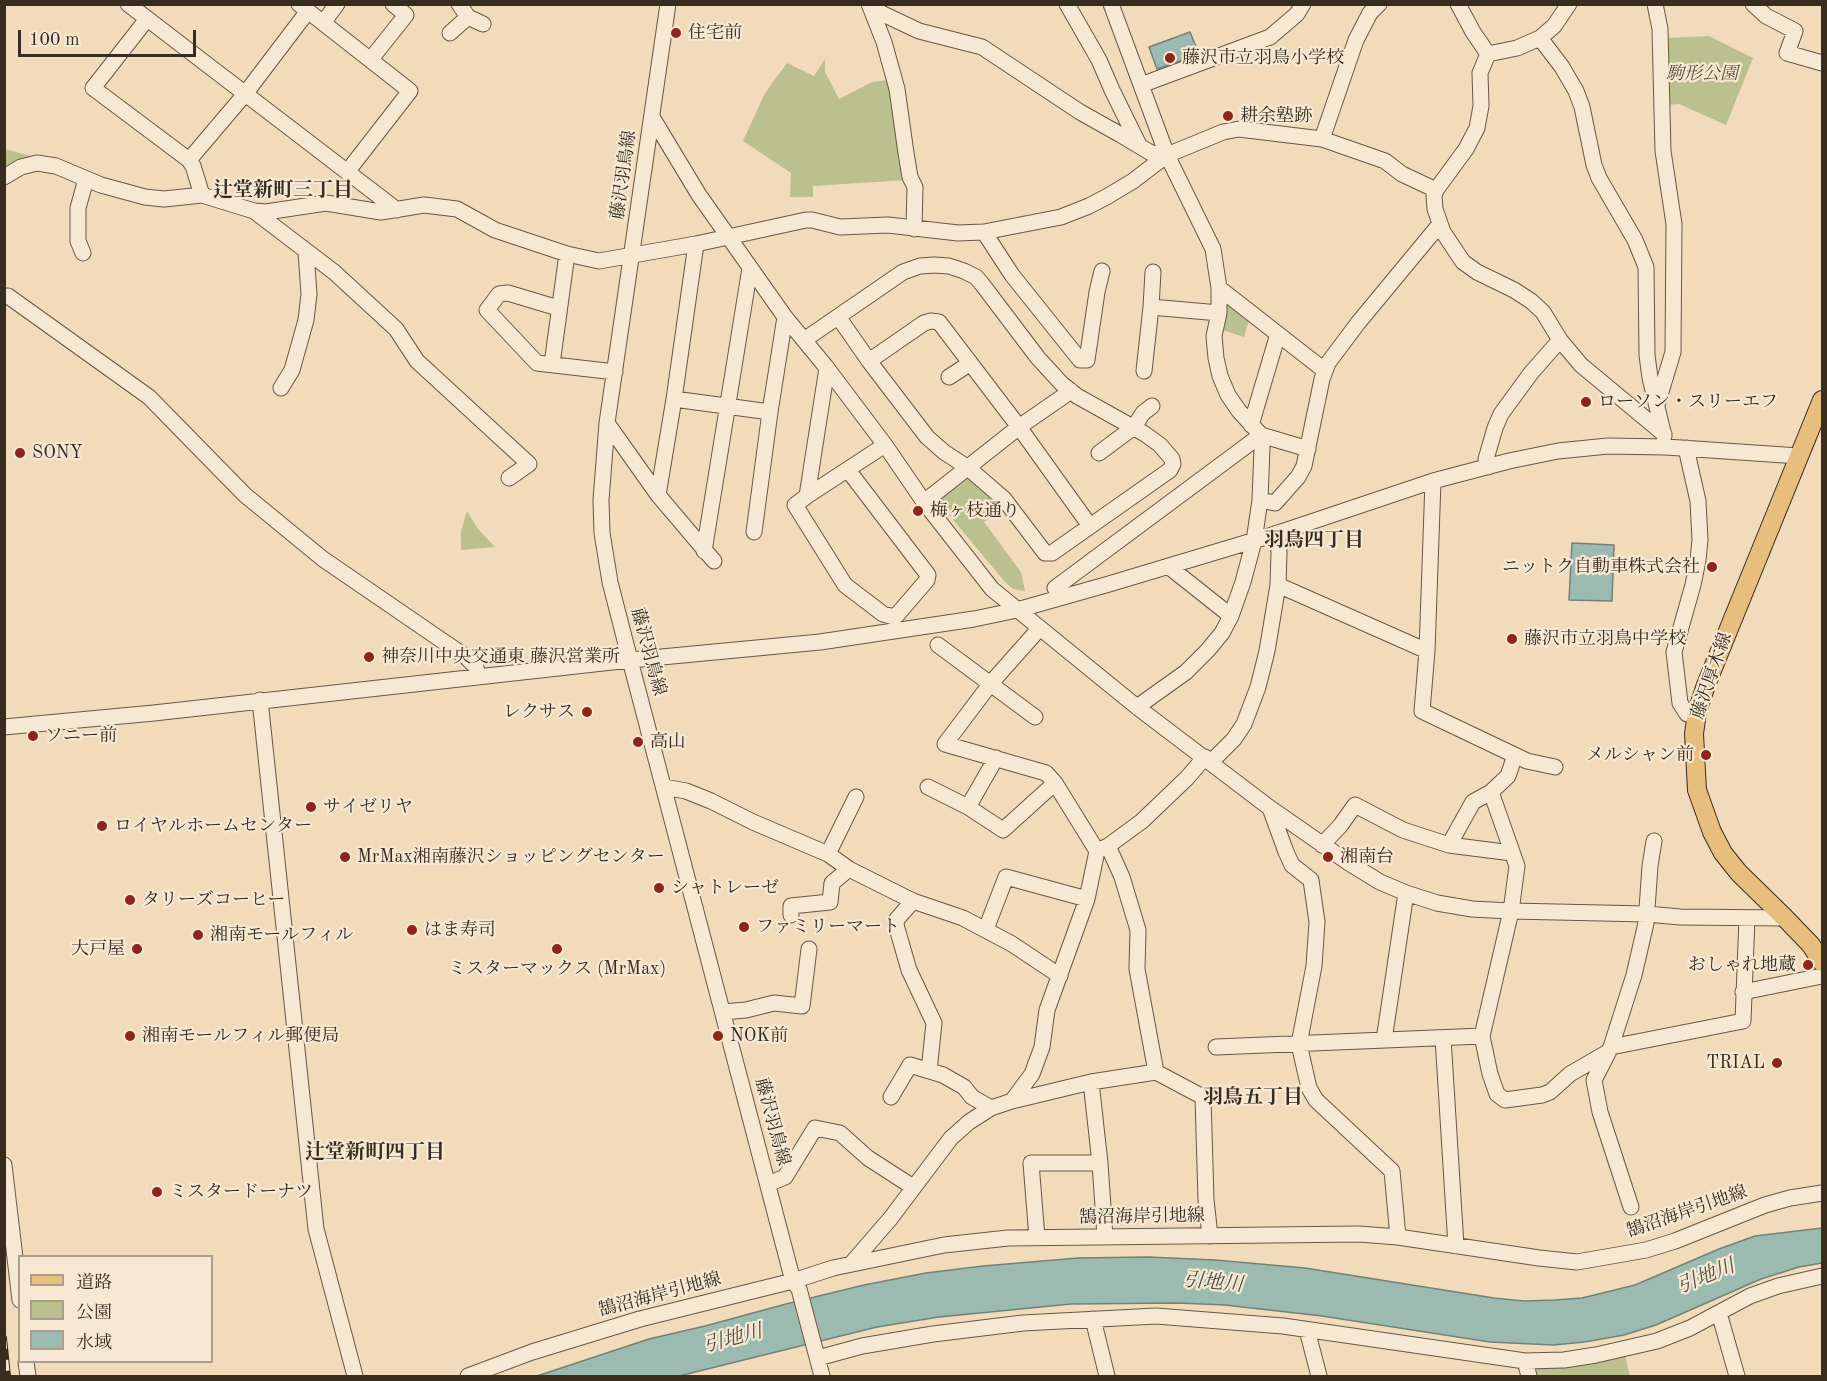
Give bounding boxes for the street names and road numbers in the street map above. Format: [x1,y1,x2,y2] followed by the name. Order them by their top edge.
[607,129,641,221] street label: 藤沢羽鳥線
[626,606,670,698] street label: 藤沢羽鳥線
[1687,630,1737,722] street label: 藤沢厚木線
[750,1076,794,1168] street label: 藤沢羽鳥線
[1624,1181,1750,1243] street label: 鵠沼海岸引地線
[1079,1205,1205,1229] street label: 鵠沼海岸引地線
[596,1268,724,1322] street label: 鵠沼海岸引地線

